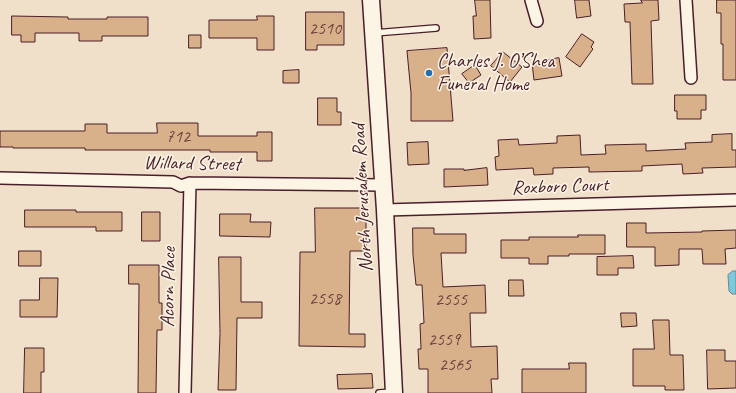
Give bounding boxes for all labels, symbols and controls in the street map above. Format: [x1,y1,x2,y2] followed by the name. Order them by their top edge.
[309,18,341,40] house number: 2510
[437,50,554,97] place label: Charles J. O’Shea Funeral Home
[424,68,434,78] marker: Charles J. O’Shea Funeral Home
[347,123,379,273] street label: North Jerusalem Road
[166,126,190,148] house number: 712
[143,151,241,177] street label: Willard Street
[511,173,609,201] street label: Roxboro Court
[156,247,182,327] street label: Acorn Place
[309,288,341,310] house number: 2558
[435,289,467,311] house number: 2555
[428,329,460,351] house number: 2559
[439,354,471,376] house number: 2565

